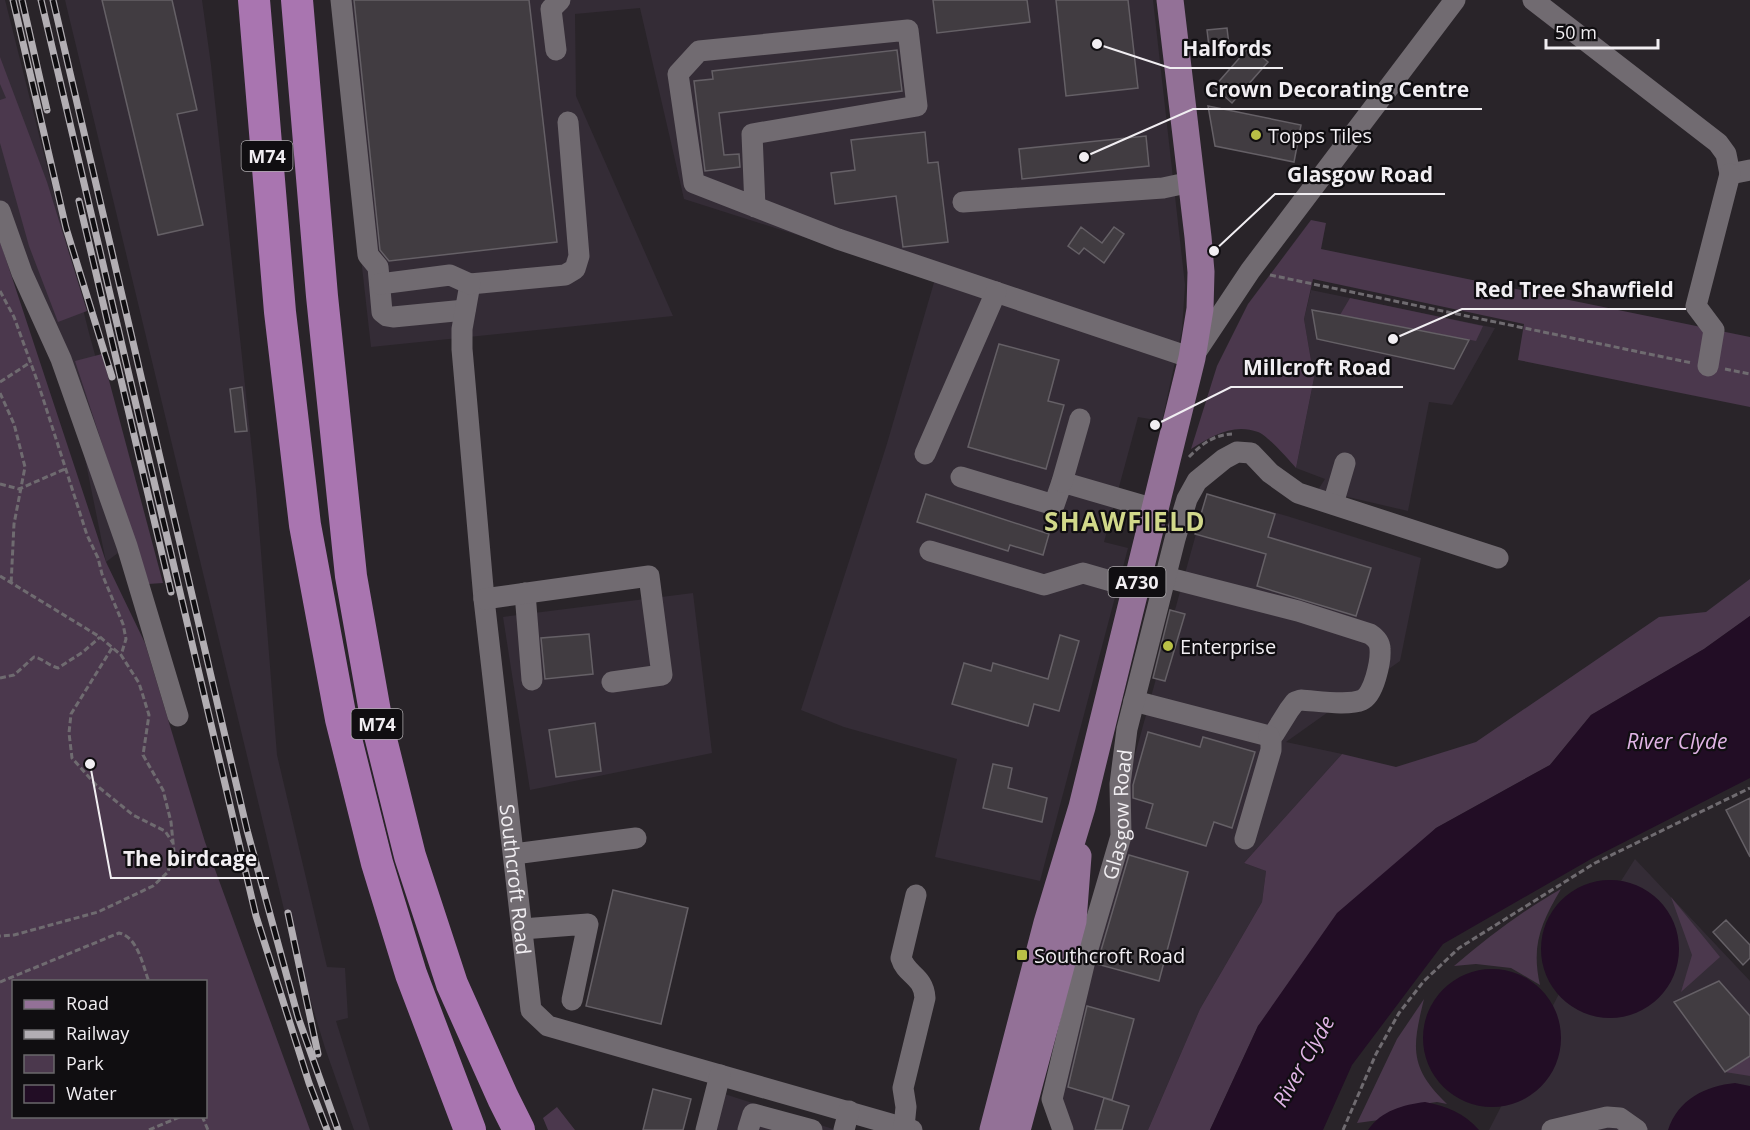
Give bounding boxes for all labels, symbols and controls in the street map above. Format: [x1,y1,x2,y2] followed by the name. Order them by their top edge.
[1546,12,1658,50] scale bar
[1555,20,1597,44] text: 50 m
[1170,29,1283,68] callout: Halfords
[1182,34,1272,62] text: Halfords
[1193,70,1482,109] callout: Crown Decorating Centre
[1205,75,1469,103] text: Crown Decorating Centre
[1268,122,1372,149] place label: Topps Tiles
[1249,128,1263,142] marker: Topps Tiles
[242,141,292,171] road number: M74
[1275,155,1445,194] callout: Glasgow Road
[1287,160,1433,188] text: Glasgow Road
[1462,270,1686,309] callout: Red Tree Shawfield
[1474,275,1674,303] text: Red Tree Shawfield
[1231,348,1403,387] callout: Millcroft Road
[1243,353,1391,381] text: Millcroft Road
[1044,503,1206,539] district label: SHAWFIELD
[1108,567,1166,597] road number: A730
[1180,633,1276,660] place label: Enterprise
[1161,639,1175,653] marker: Enterprise
[352,709,403,739] road number: M74
[1626,727,1728,755] water label: River Clyde
[1095,748,1138,883] street label: Glasgow Road
[494,803,538,956] street label: Southcroft Road
[111,839,269,878] callout: The birdcage
[123,844,257,872] text: The birdcage
[1034,942,1185,969] place label: Southcroft Road
[1015,948,1029,962] marker: Southcroft Road
[12,980,207,1118] legend
[66,991,109,1015] text: Road
[1266,1010,1340,1112] water label: River Clyde
[66,1021,130,1045] text: Railway
[66,1051,104,1075] text: Park
[66,1081,117,1105] text: Water

